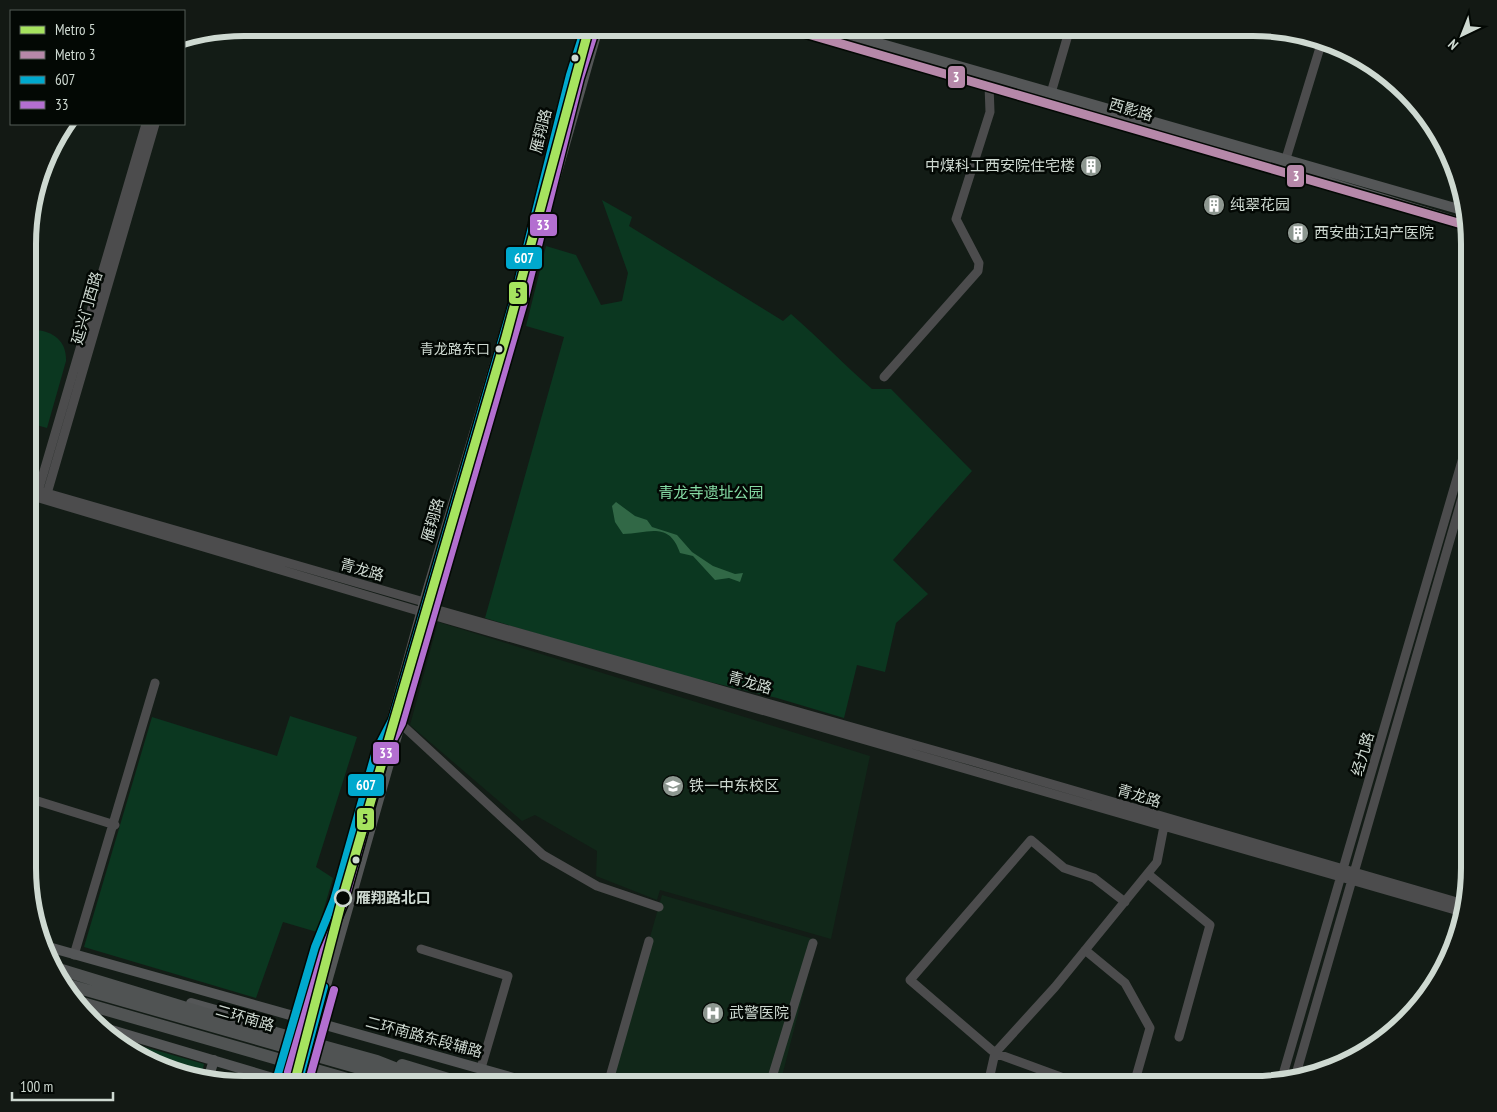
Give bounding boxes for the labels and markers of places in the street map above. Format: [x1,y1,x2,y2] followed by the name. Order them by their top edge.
[570,53,580,63] unlabelled marker
[1079,154,1103,178] building icon: 中煤科工西安院住宅楼
[925,156,1075,175] place label: 中煤科工西安院住宅楼
[1202,193,1226,217] building icon: 纯翠花园
[1230,195,1290,214] place label: 纯翠花园
[1286,221,1310,245] building icon: 西安曲江妇产医院
[1314,223,1434,242] place label: 西安曲江妇产医院
[420,340,490,358] place label: 青龙路东口
[494,344,504,354] marker: 青龙路东口
[661,774,685,798] school or university icon: 铁一中东校区
[689,776,779,795] place label: 铁一中东校区
[351,855,361,865] unlabelled marker
[356,888,431,907] place label: 雁翔路北口
[334,889,352,907] marker: 雁翔路北口
[701,1001,725,1025] hospital icon: 武警医院
[729,1003,789,1022] place label: 武警医院

